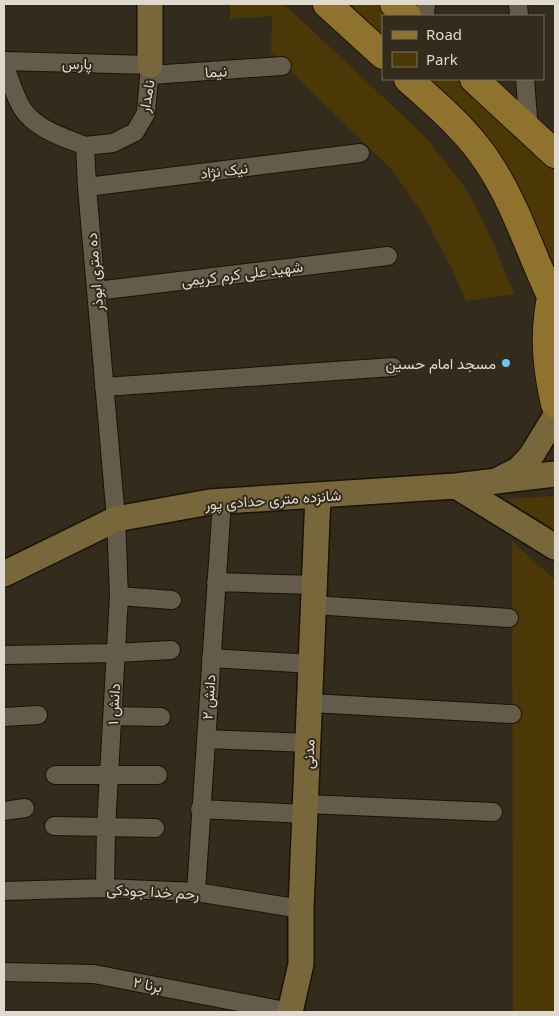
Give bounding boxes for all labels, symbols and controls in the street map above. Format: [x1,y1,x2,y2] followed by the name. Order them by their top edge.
[382,15,544,80] legend
[426,24,462,44] text: Road
[426,49,458,69] text: Park
[62,53,92,74] street label: پارس
[204,60,228,82] street label: نیما
[133,78,159,115] street label: نامدار
[199,157,249,183] street label: نیک نژاد
[81,232,108,313] street label: ده متری ابوذر
[180,256,304,291] street label: شهید علی کرم کریمی
[386,353,496,374] place label: مسجد امام حسین
[500,357,512,369] marker: مسجد امام حسین
[203,484,342,515] street label: شانزده متری حدادی پور
[196,674,221,720] street label: دانش ۲
[102,683,125,725] street label: دانش ۱
[297,739,320,769] street label: مدنی
[106,879,200,904] street label: رحم خدا جودکی
[132,971,164,997] street label: برنا ۲

